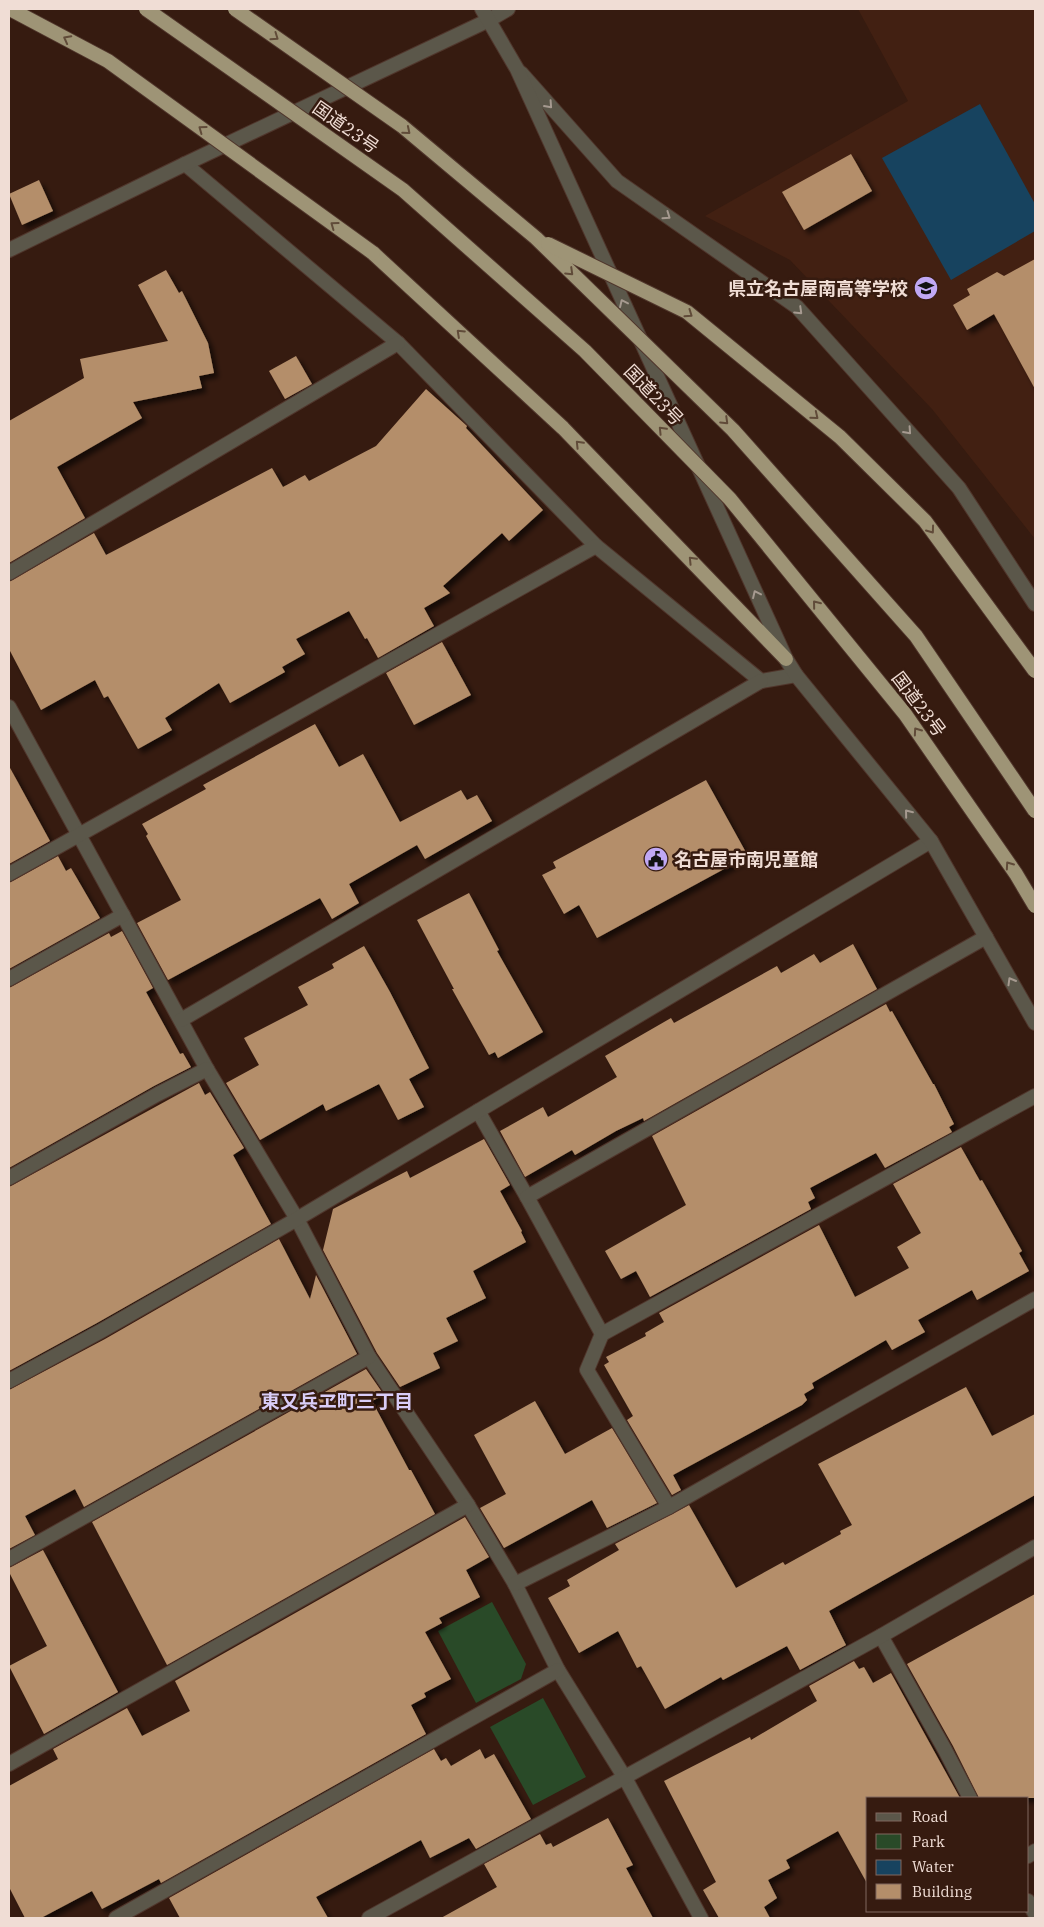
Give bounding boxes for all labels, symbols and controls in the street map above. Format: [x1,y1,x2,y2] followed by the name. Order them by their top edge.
[269,31,279,40] one-way arrow
[63,35,72,45] one-way arrow
[308,96,384,158] street label: 国道23号
[543,100,552,109] one-way arrow
[402,126,411,135] one-way arrow
[199,127,208,135] one-way arrow
[661,210,671,219] one-way arrow
[330,222,340,231] one-way arrow
[564,266,573,275] one-way arrow
[913,275,939,301] school or university icon: 県立名古屋南高等学校
[728,277,908,300] place label: 県立名古屋南高等学校
[619,299,630,308] one-way arrow
[793,305,802,314] one-way arrow
[683,308,693,317] one-way arrow
[457,330,466,339] one-way arrow
[619,360,689,430] street label: 国道23号
[809,411,818,419] one-way arrow
[719,415,728,424] one-way arrow
[902,426,911,435] one-way arrow
[659,427,668,436] one-way arrow
[576,441,585,450] one-way arrow
[925,524,934,534] one-way arrow
[689,557,698,566] one-way arrow
[752,590,763,599] one-way arrow
[813,601,821,610] one-way arrow
[887,667,951,741] street label: 国道23号
[914,727,923,737] one-way arrow
[904,809,913,818] one-way arrow
[643,846,669,872] public building icon: 名古屋市南児童館
[674,848,818,871] place label: 名古屋市南児童館
[1006,861,1015,871] one-way arrow
[1007,977,1017,986] one-way arrow
[261,1389,413,1413] district label: 東又兵ヱ町三丁目
[866,1797,1029,1912] legend
[912,1807,948,1826] text: Road
[912,1832,945,1851] text: Park
[912,1857,954,1876] text: Water
[912,1882,972,1901] text: Building

